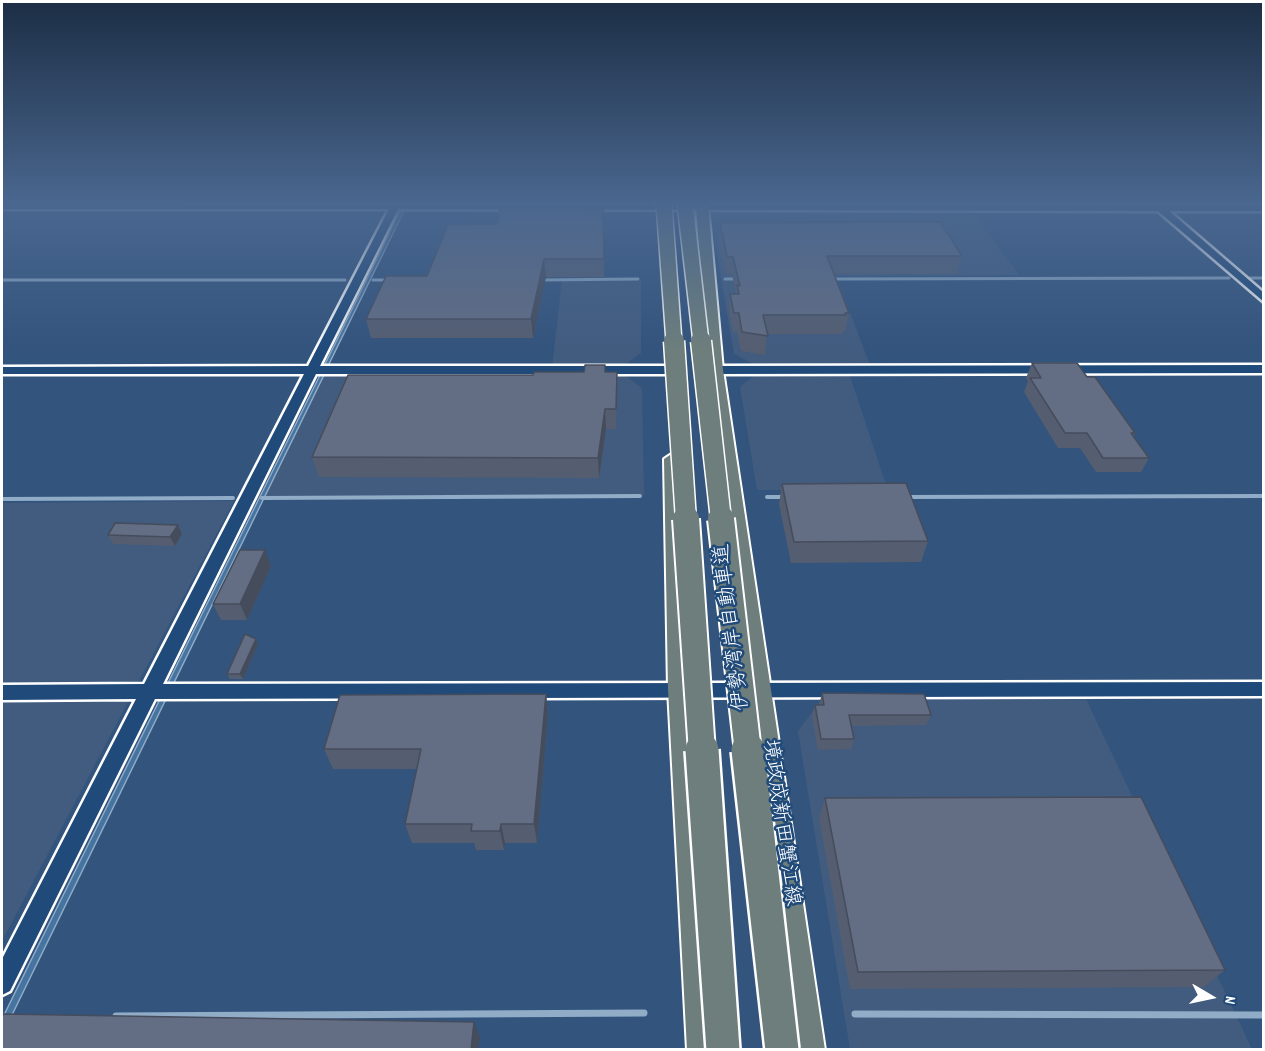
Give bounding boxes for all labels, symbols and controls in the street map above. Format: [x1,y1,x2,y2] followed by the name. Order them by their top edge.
[711,542,757,712] street label: 伊勢湾岸自動車道
[755,738,803,908] street label: 境政成新田蟹江線
[1181,967,1241,1027] north arrow
[1217,994,1241,1006] text: N

